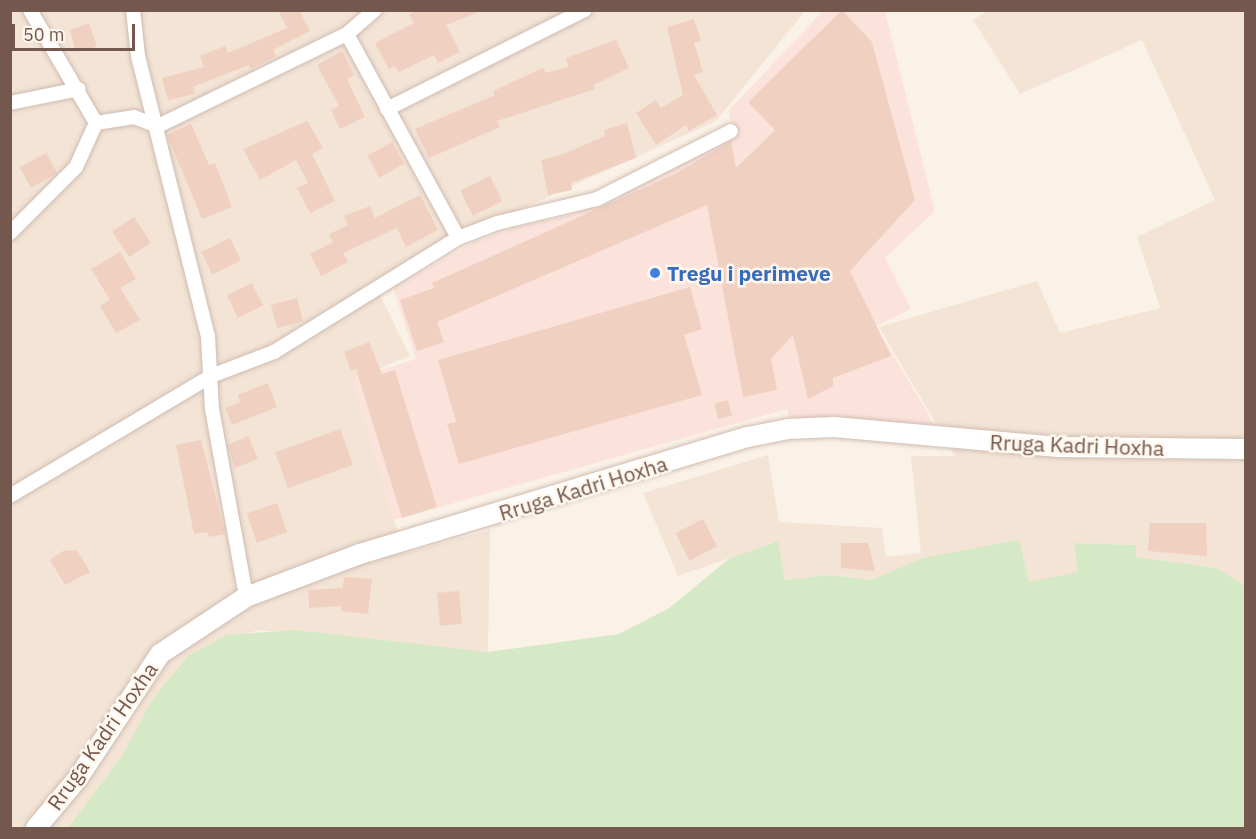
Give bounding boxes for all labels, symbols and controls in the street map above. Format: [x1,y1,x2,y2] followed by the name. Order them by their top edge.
[15,12,138,50] scale bar
[23,23,65,46] text: 50 m
[667,260,831,286] place label: Tregu i perimeve
[648,266,662,280] marker: Tregu i perimeve
[989,429,1165,461] street label: Rruga Kadri Hoxha
[496,450,670,526] street label: Rruga Kadri Hoxha
[42,657,162,815] street label: Rruga Kadri Hoxha

